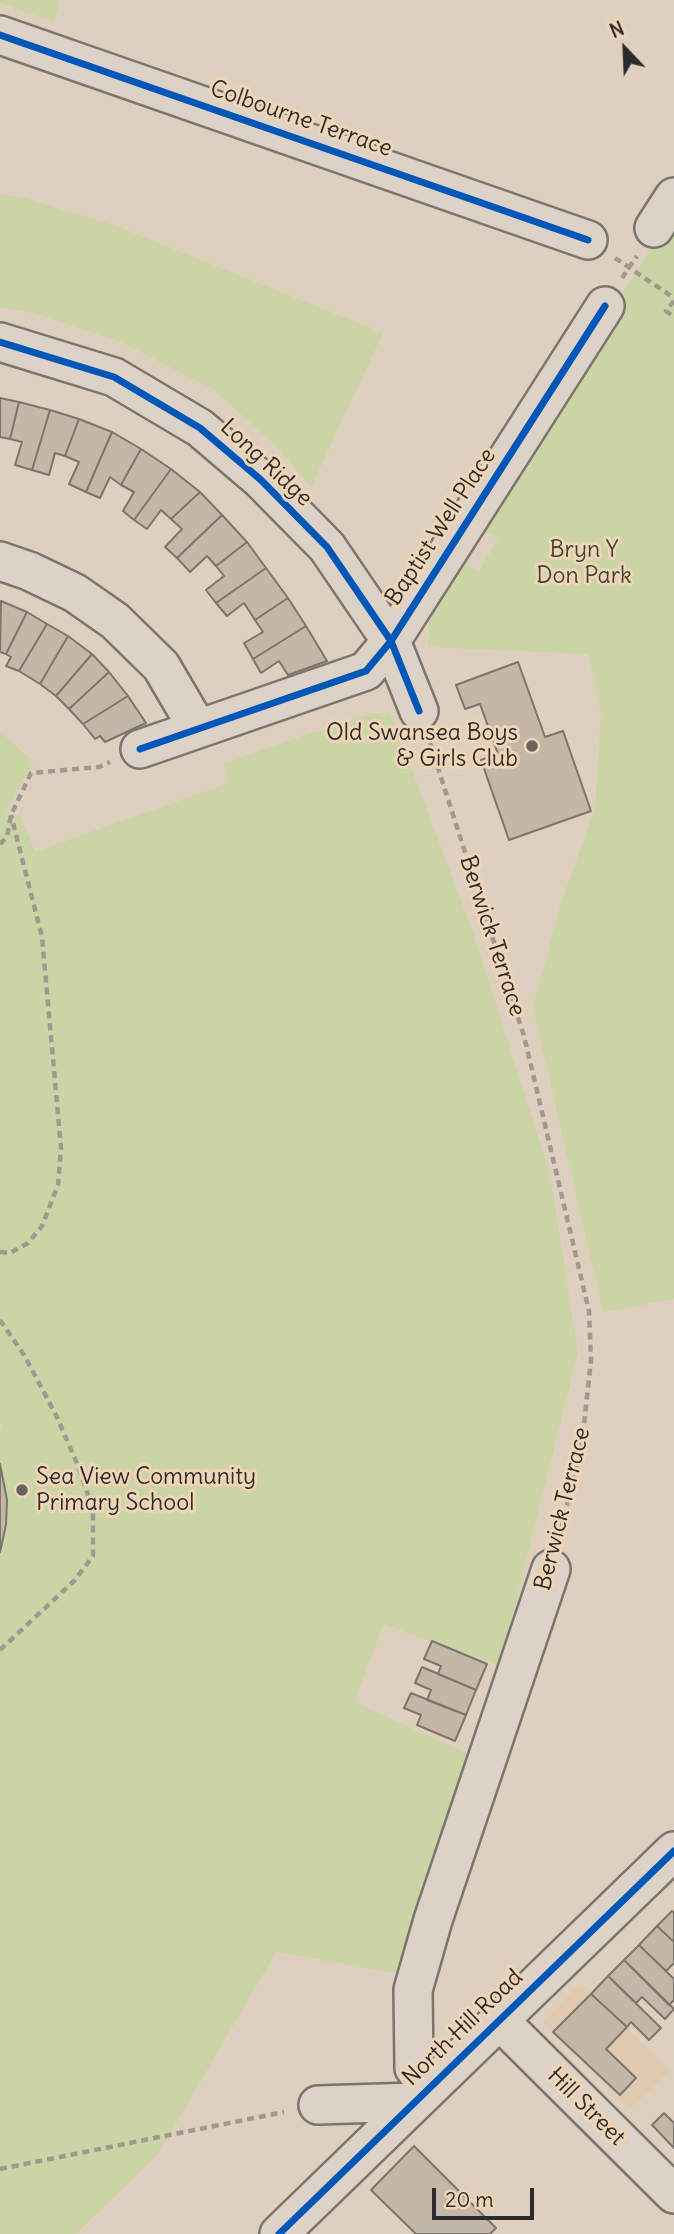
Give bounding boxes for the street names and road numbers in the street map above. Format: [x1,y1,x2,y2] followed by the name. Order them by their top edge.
[206,75,396,163] street label: Colbourne Terrace
[214,414,318,512] street label: Long Ridge
[380,443,502,611] street label: Baptist Well Place
[453,852,531,1020] street label: Berwick Terrace
[529,1425,597,1593] street label: Berwick Terrace
[397,1964,529,2092] street label: North Hill Road
[541,2062,631,2152] street label: Hill Street

